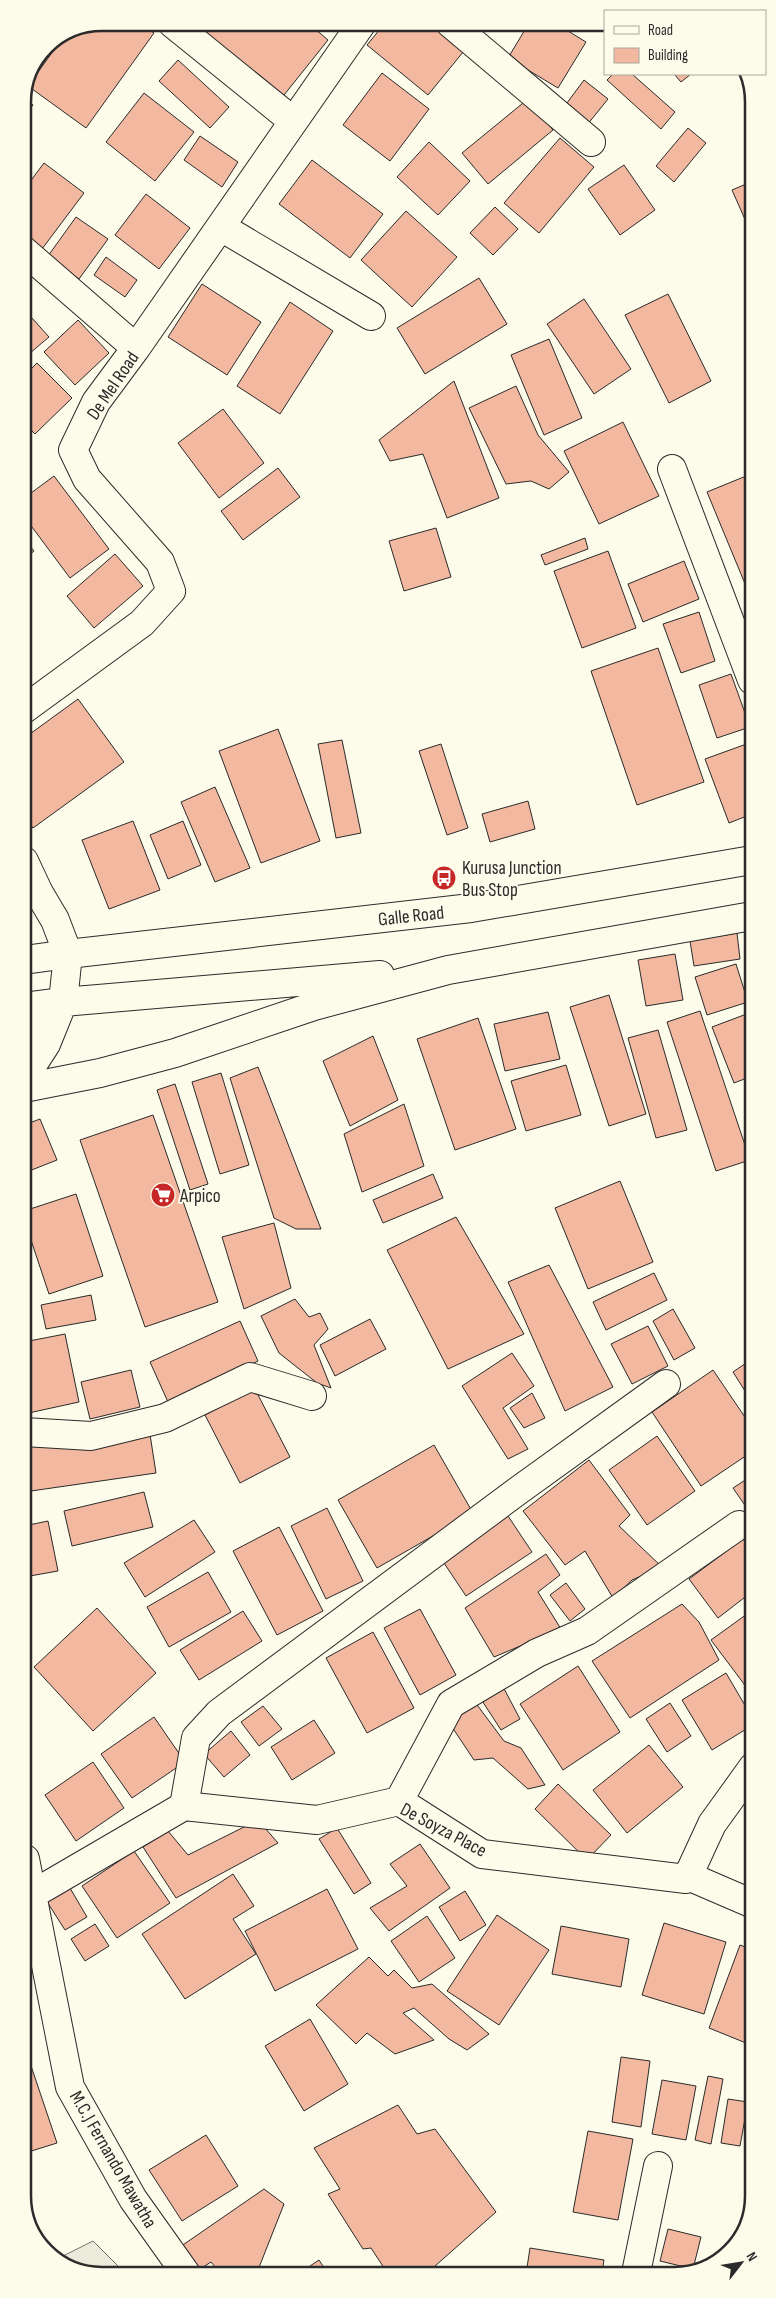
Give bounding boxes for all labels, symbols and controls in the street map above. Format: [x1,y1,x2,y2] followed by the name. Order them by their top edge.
[604,10,766,75] legend
[648,21,673,40] text: Road
[648,46,688,65] text: Building
[82,347,144,424] street label: De Mel Road
[462,857,562,902] place label: Kurusa Junction Bus Stop
[431,865,457,891] bus stop icon: Kurusa Junction Bus Stop
[377,902,445,931] street label: Galle Road
[150,1182,176,1208] supermarket icon: Arpico
[179,1185,221,1208] place label: Arpico
[396,1798,490,1863] street label: De Soyza Place
[64,2087,161,2232] street label: M.C.J Fernando Mawatha
[716,2238,766,2288] north arrow
[743,2249,761,2264] text: N

